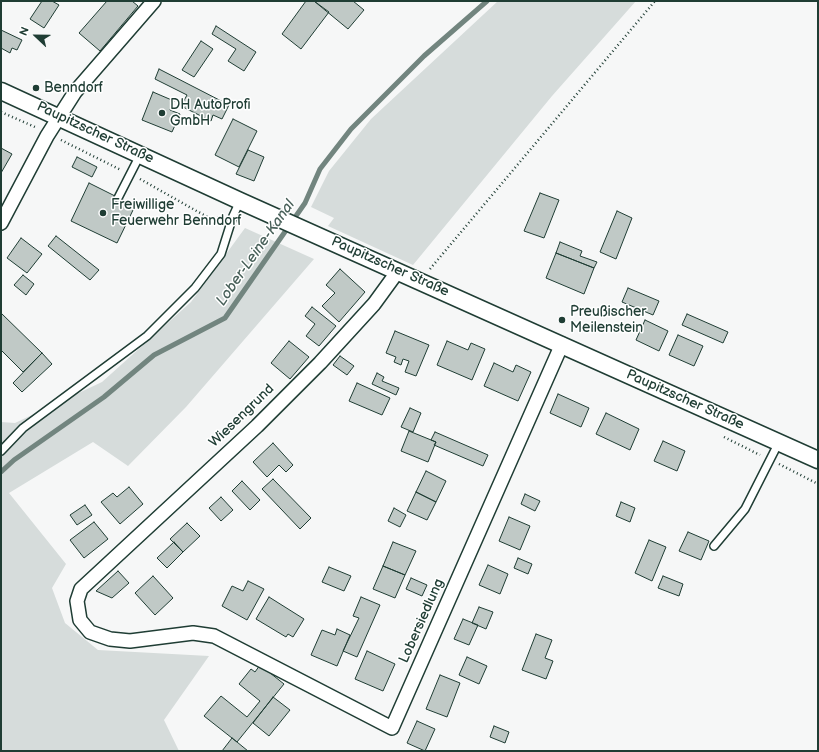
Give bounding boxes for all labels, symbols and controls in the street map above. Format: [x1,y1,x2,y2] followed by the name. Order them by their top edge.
[16,16,56,56] north arrow
[17,25,32,38] text: N
[44,80,103,96] place label: Benndorf
[31,83,41,93] marker: Benndorf
[170,97,251,130] place label: DH AutoProfi GmbH
[34,99,156,167] street label: Paupitzscher Straße
[157,108,167,118] marker: DH AutoProfi GmbH
[111,197,242,230] place label: Freiwillige Feuerwehr Benndorf
[213,197,299,309] water label: Lober-Leine-Kanal
[98,208,108,218] marker: Freiwillige Feuerwehr Benndorf
[328,233,452,301] street label: Paupitzscher Straße
[570,304,646,336] place label: Preußischer Meilenstein
[557,315,567,325] marker: Preußischer Meilenstein
[623,366,747,434] street label: Paupitzscher Straße
[206,381,278,451] street label: Wiesengrund
[396,576,448,666] street label: Lobersiedlung

